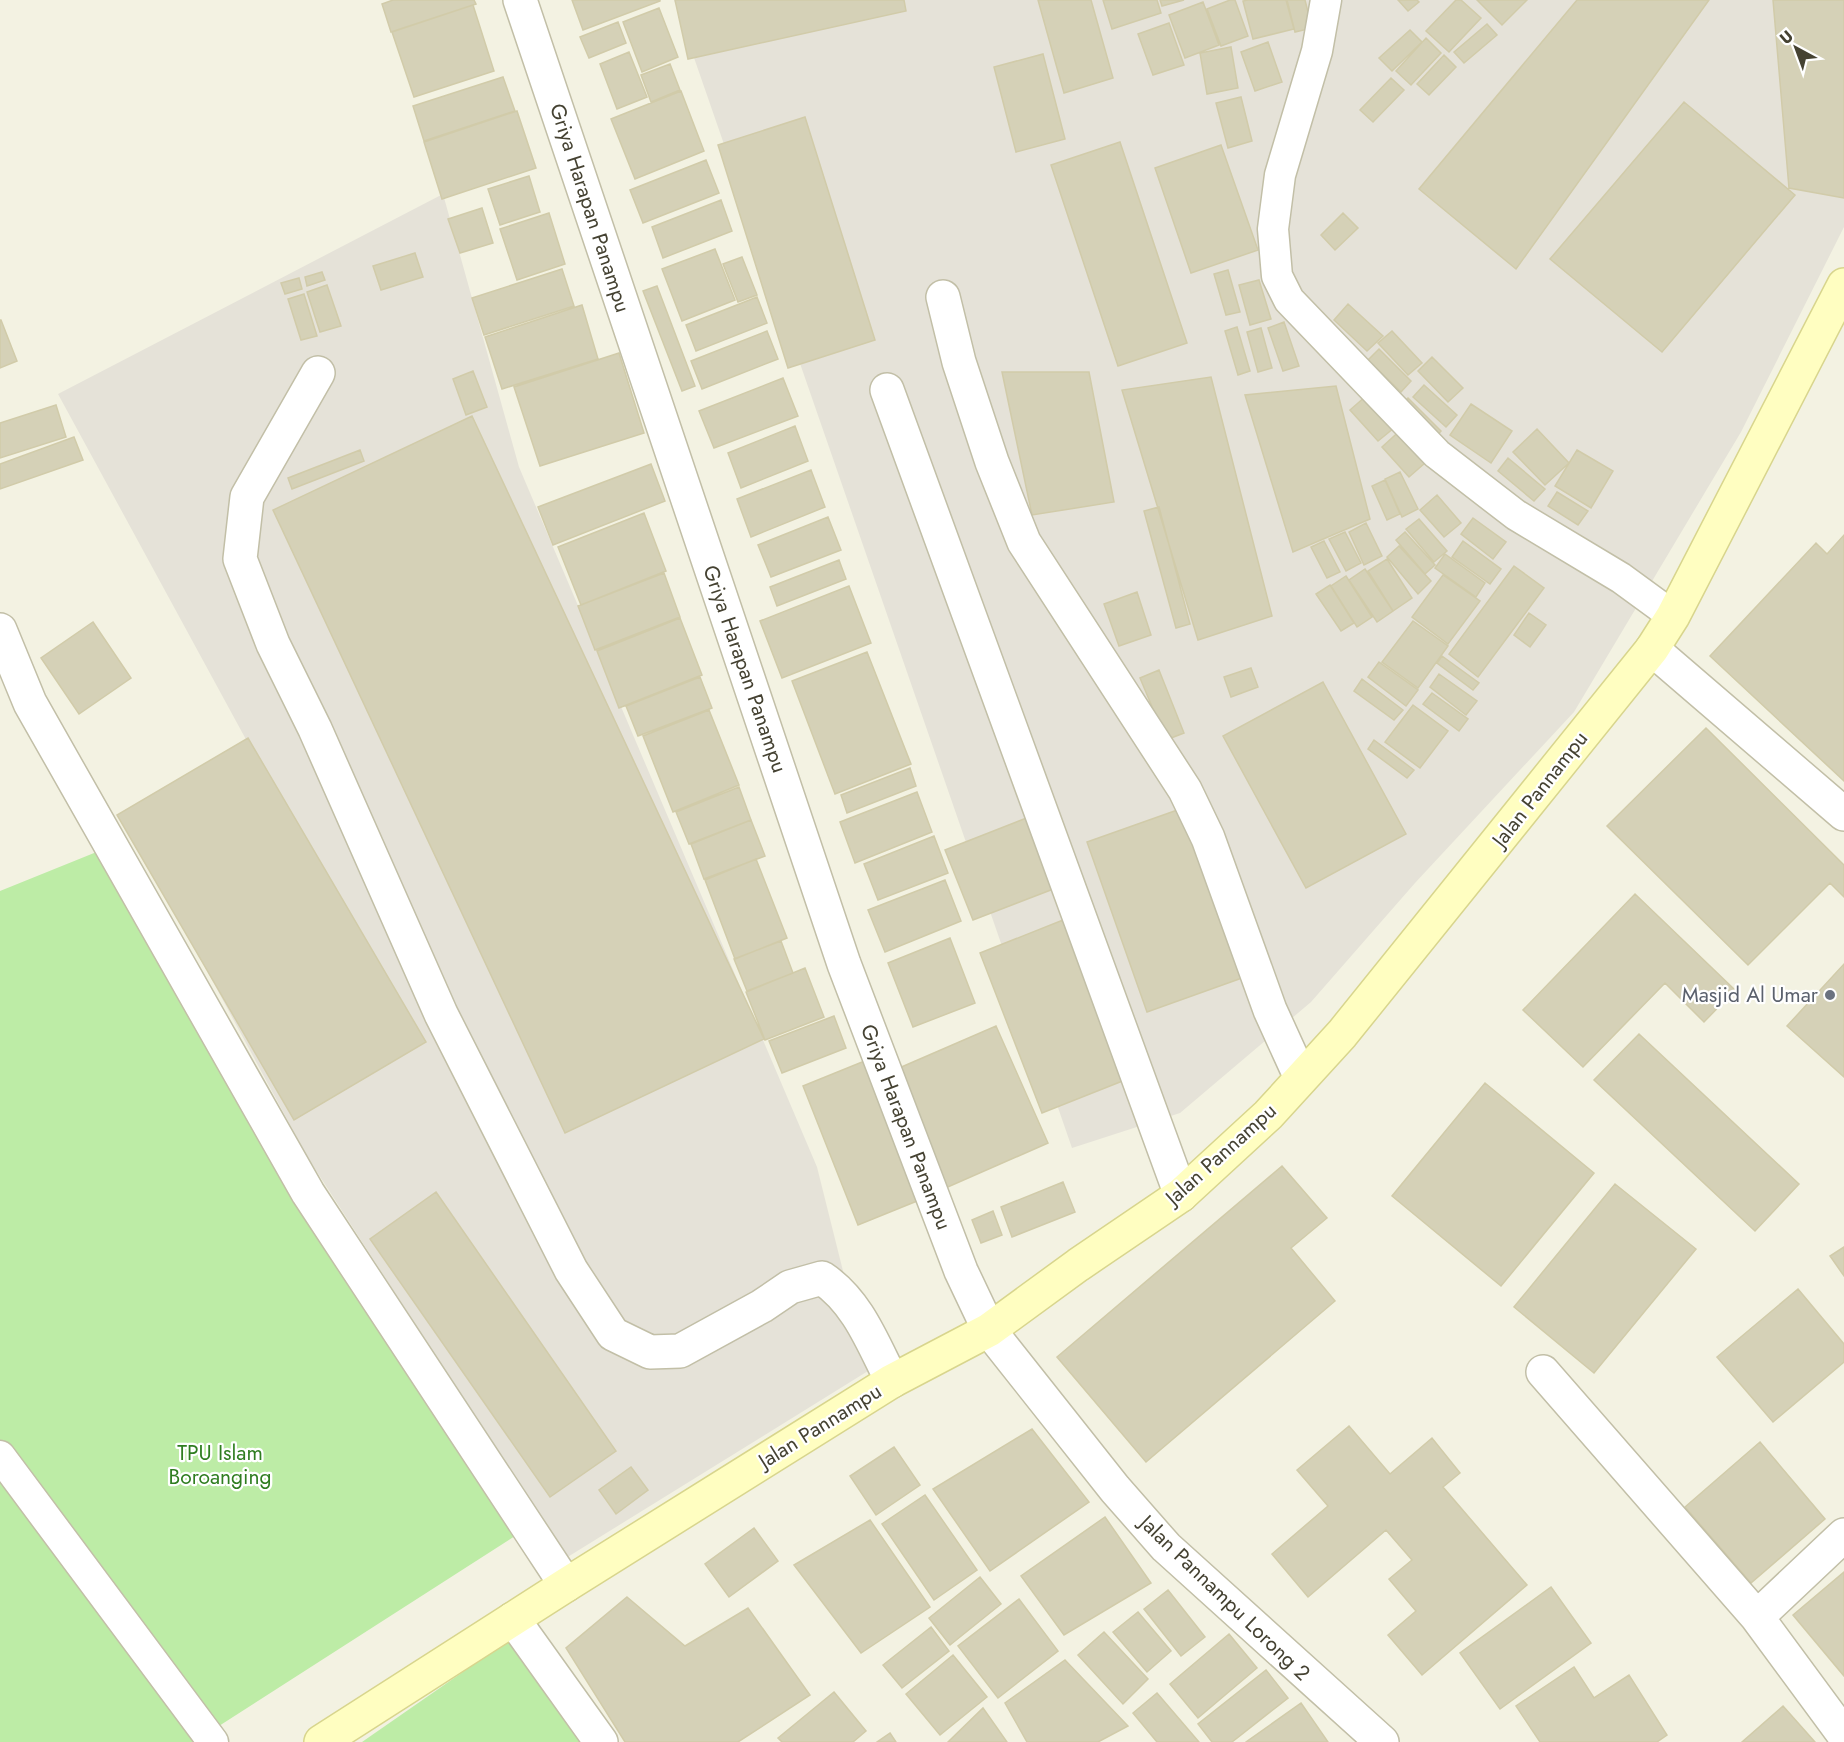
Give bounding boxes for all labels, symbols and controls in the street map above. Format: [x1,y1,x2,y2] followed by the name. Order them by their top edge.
[1766,18,1826,78] north arrow
[1775,25,1798,49] text: U
[542,100,638,316] street label: Griya Harapan Panampu
[695,561,795,777] street label: Griya Harapan Panampu
[1483,725,1595,856] street label: Jalan Pannampu
[1682,980,1819,1010] place label: Masjid Al Umar
[1823,988,1837,1002] marker: Masjid Al Umar
[853,1020,959,1234] street label: Griya Harapan Panampu
[1157,1096,1283,1214] street label: Jalan Pannampu
[750,1376,887,1477] street label: Jalan Pannampu
[168,1438,272,1492] park label: TPU Islam Boroanging
[1131,1506,1317,1688] street label: Jalan Pannampu Lorong 2

